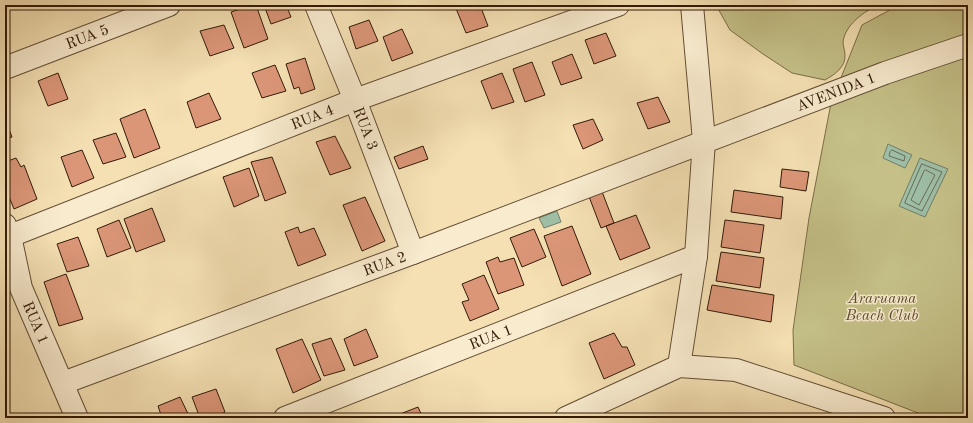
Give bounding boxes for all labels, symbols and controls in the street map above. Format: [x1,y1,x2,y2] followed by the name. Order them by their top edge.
[64,23,111,53] street label: RUA 5
[795,71,878,115] street label: AVENIDA 1
[289,103,337,133] street label: RUA 4
[349,105,379,152] street label: RUA 3
[361,250,409,280] street label: RUA 2
[845,292,918,324] park label: Araruama Beach Club
[19,300,50,347] street label: RUA 1
[468,323,515,354] street label: RUA 1

